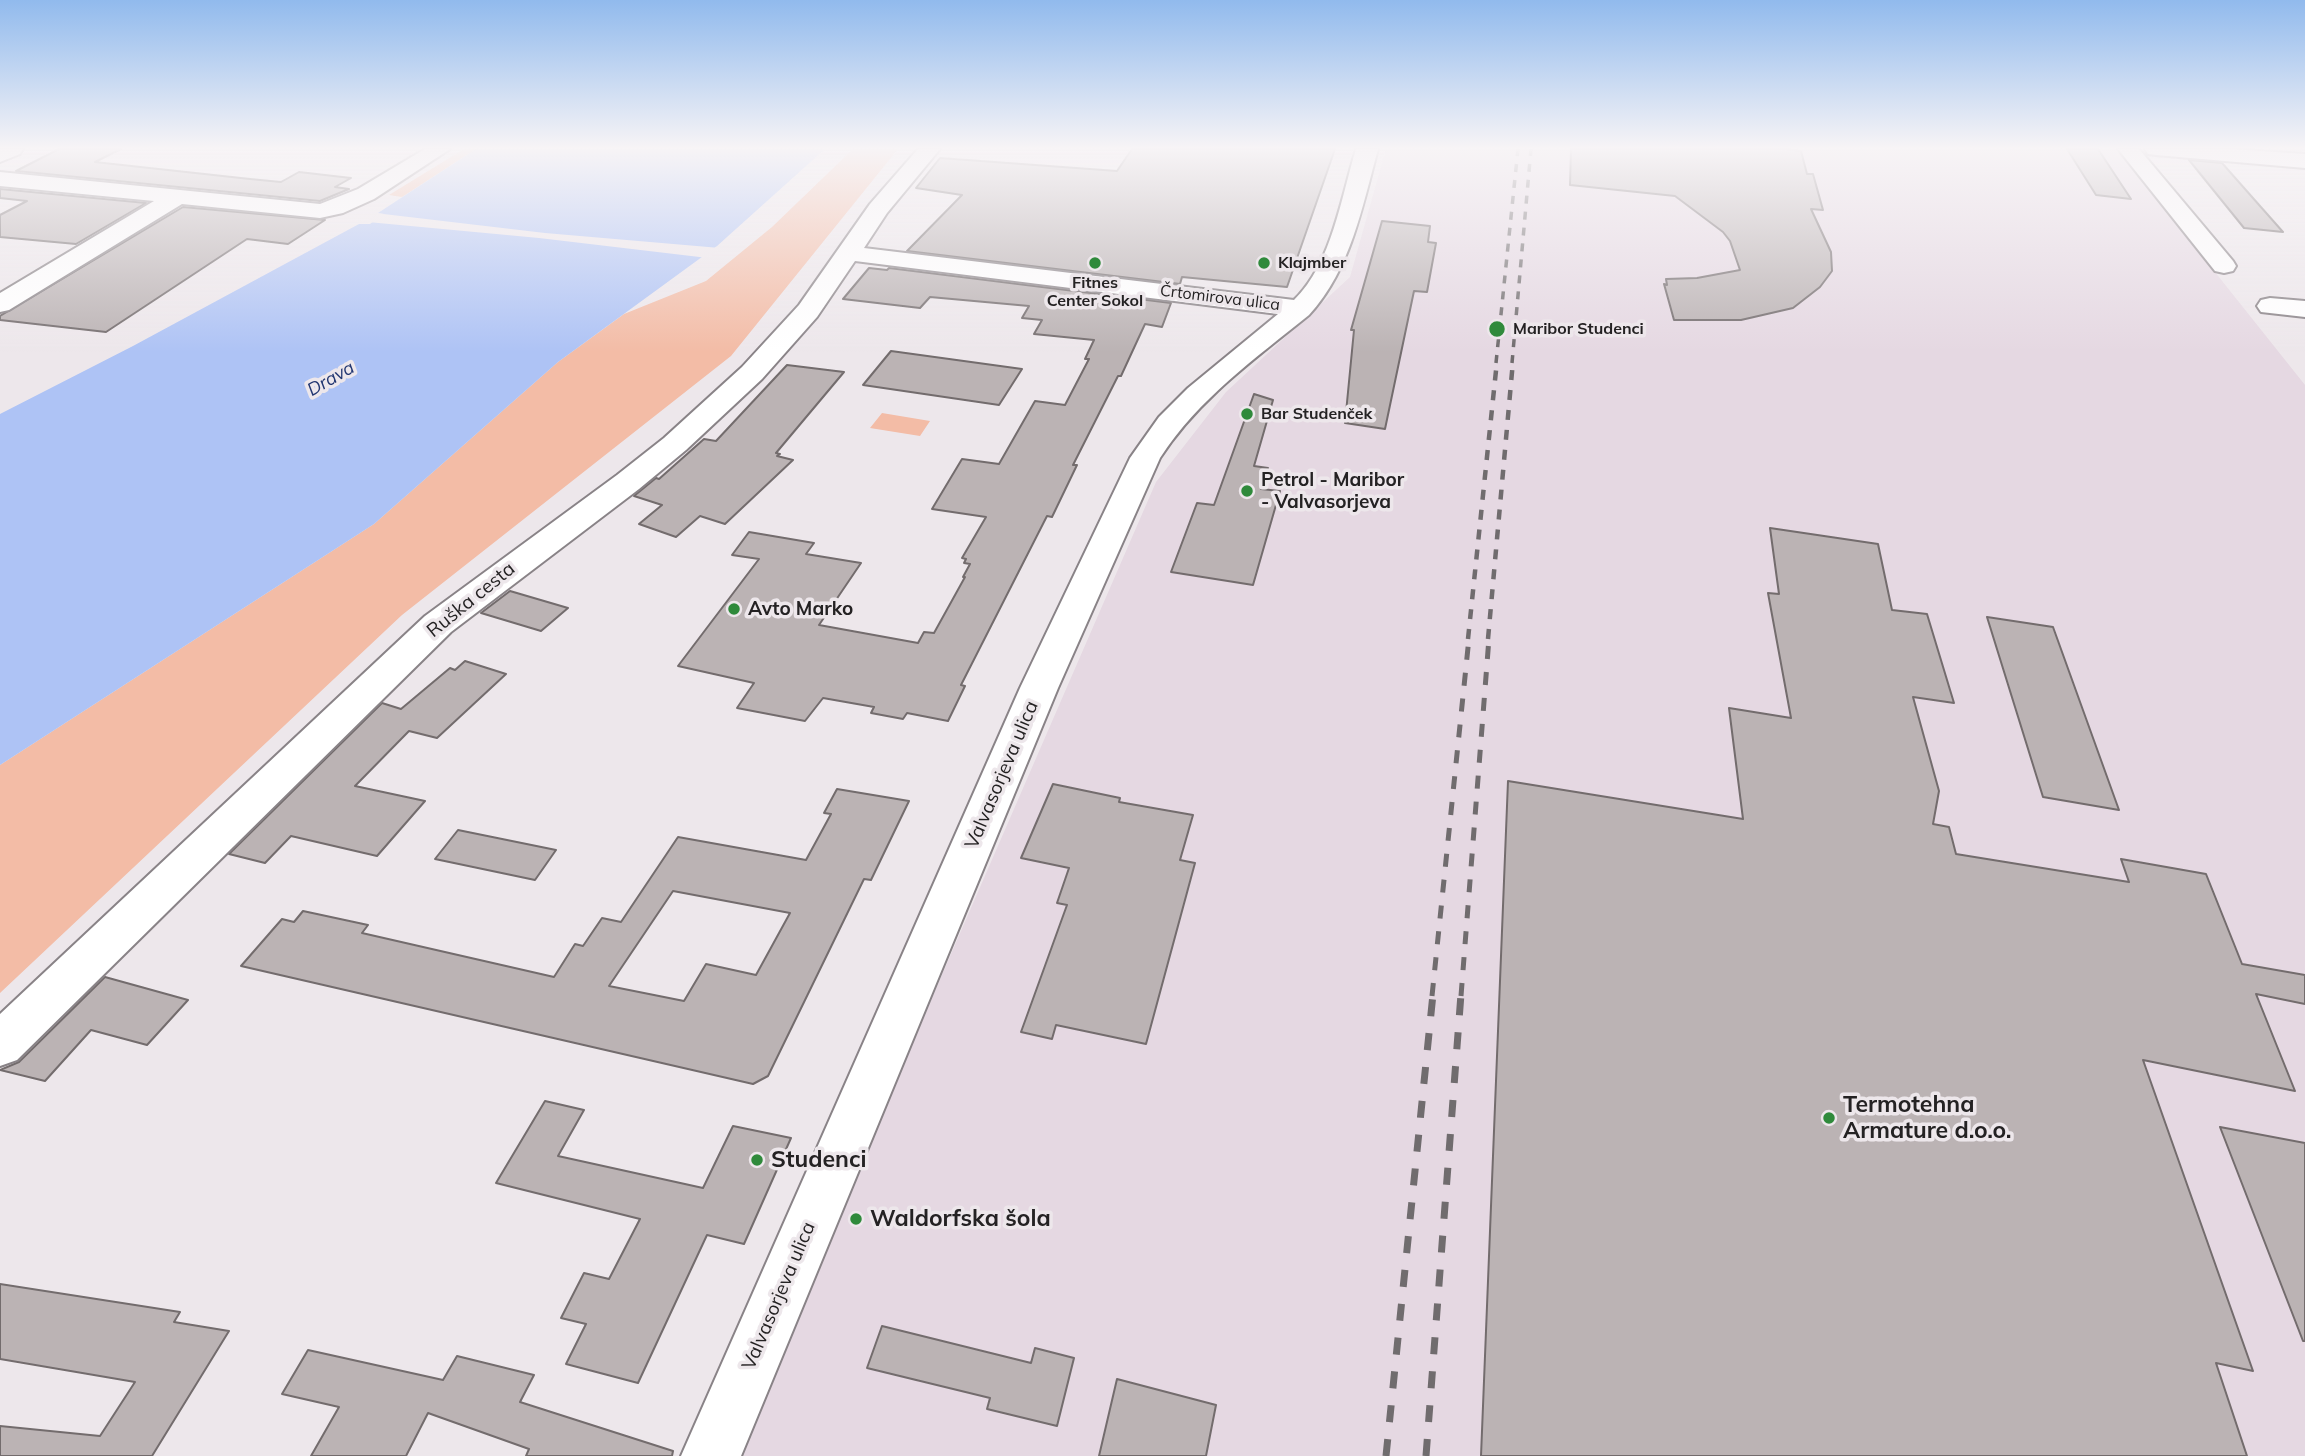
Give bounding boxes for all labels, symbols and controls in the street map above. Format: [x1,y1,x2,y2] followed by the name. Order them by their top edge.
[1278,253,1346,273] place label: Klajmber
[1087,255,1103,271] marker: Fitnes Center Sokol
[1256,255,1272,271] marker: Klajmber
[1047,273,1143,311] place label: Fitnes Center Sokol
[1159,281,1281,315] street label: Črtomirova ulica
[1487,319,1507,339] marker: Maribor Studenci
[1513,319,1644,339] place label: Maribor Studenci
[304,357,358,401] water label: Drava
[1261,404,1372,424] place label: Bar Studenček
[1239,406,1255,422] marker: Bar Studenček
[1261,469,1404,513] place label: Petrol - Maribor - Valvasorjeva
[1239,483,1255,499] marker: Petrol - Maribor - Valvasorjeva
[422,558,520,642] street label: Ruška cesta
[748,598,853,620] place label: Avto Marko
[726,601,742,617] marker: Avto Marko
[961,698,1043,852] street label: Valvasorjeva ulica
[1843,1091,2011,1145] place label: Termotehna Armature d.o.o.
[1821,1110,1837,1126] marker: Termotehna Armature d.o.o.
[771,1146,866,1174] place label: Studenci
[749,1152,765,1168] marker: Studenci
[870,1205,1051,1233] place label: Waldorfska šola
[848,1211,864,1227] marker: Waldorfska šola
[738,1219,820,1373] street label: Valvasorjeva ulica

